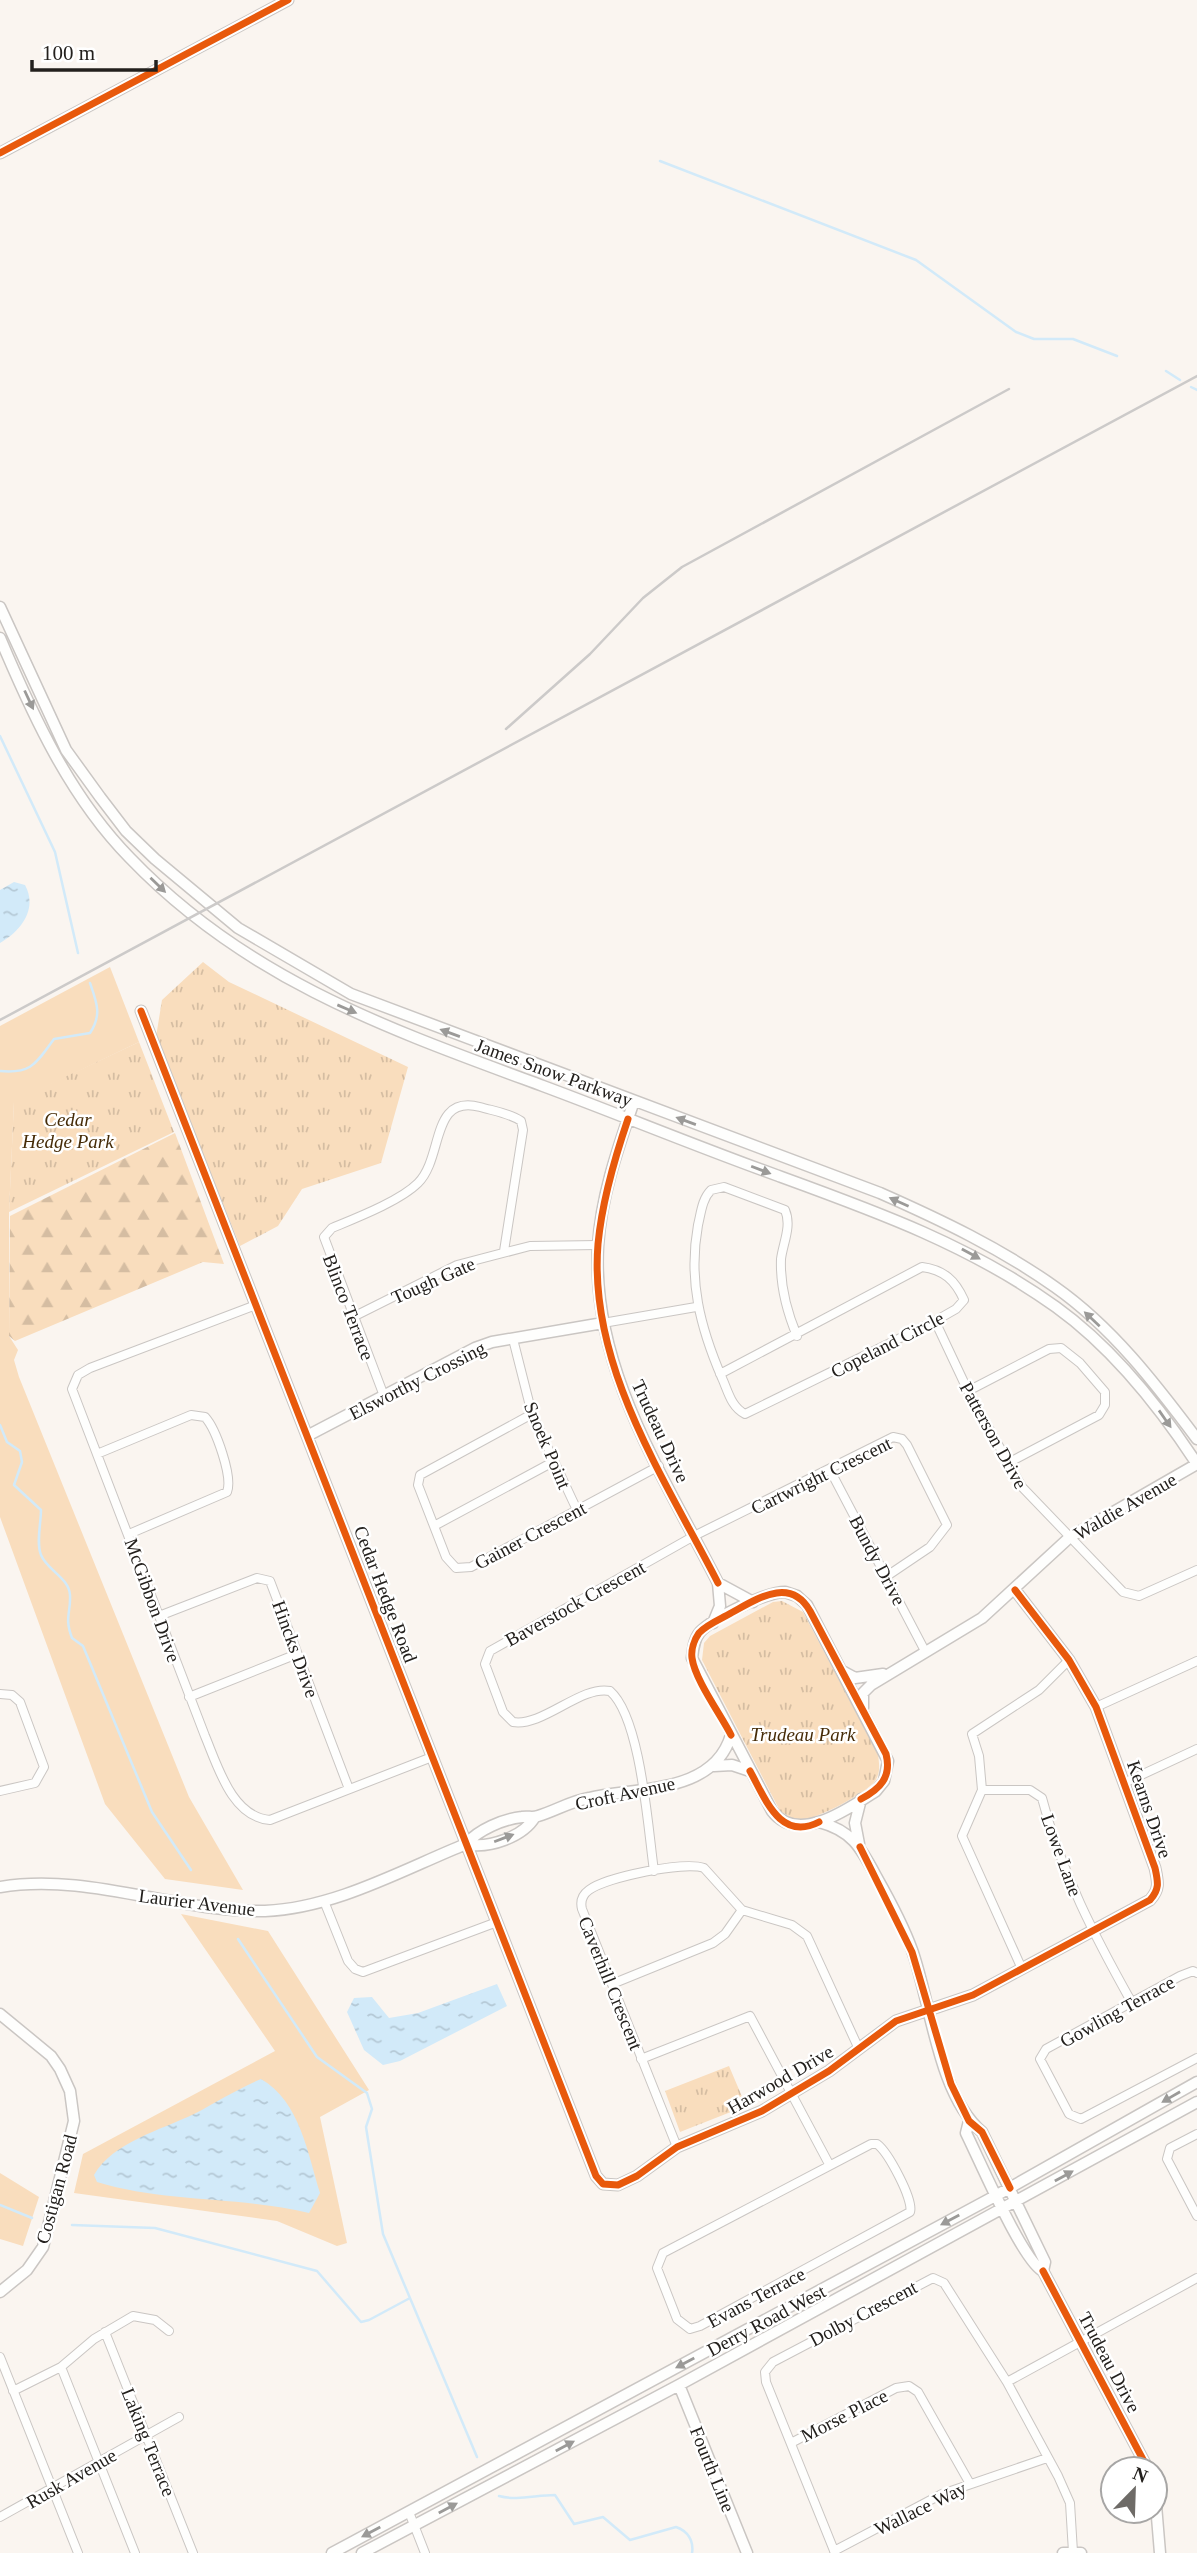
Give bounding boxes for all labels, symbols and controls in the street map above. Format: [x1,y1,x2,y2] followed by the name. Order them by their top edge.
[32,28,156,72] scale bar
[42,41,95,65] text: 100 m
[23,690,34,710] one-way arrow
[149,876,166,893] one-way arrow
[336,1004,357,1015] one-way arrow
[440,1027,461,1038] one-way arrow
[472,1034,636,1111] street label: James Snow Parkway
[21,1109,114,1152] park label: Cedar Hedge Park
[676,1115,697,1126] one-way arrow
[750,1164,771,1175] one-way arrow
[889,1196,909,1208] one-way arrow
[962,1248,981,1260] one-way arrow
[319,1251,378,1363] street label: Blinco Terrace
[388,1253,478,1308] street label: Tough Gate
[827,1307,947,1382] street label: Copeland Circle
[1084,1310,1101,1327] one-way arrow
[345,1337,489,1424] street label: Elsworthy Crossing
[628,1377,693,1486] street label: Trudeau Drive
[956,1378,1032,1492] street label: Patterson Drive
[520,1399,576,1492] street label: Snoek Point
[1158,1410,1172,1428] one-way arrow
[748,1432,895,1519] street label: Cartwright Crescent
[1070,1469,1180,1544] street label: Waldie Avenue
[471,1497,590,1574] street label: Gainer Crescent
[845,1512,910,1609] street label: Bundy Drive
[350,1523,421,1666] street label: Cedar Hedge Road
[120,1535,185,1665] street label: McGibbon Drive
[502,1556,649,1651] street label: Baverstock Crescent
[268,1598,323,1701] street label: Hincks Drive
[750,1724,856,1745] park label: Trudeau Park
[1123,1758,1176,1861] street label: Kearns Drive
[573,1773,677,1814] street label: Croft Avenue
[1037,1811,1086,1899] street label: Lowe Lane
[494,1833,515,1844] one-way arrow
[137,1885,256,1920] street label: Laurier Avenue
[574,1913,647,2054] street label: Caverhill Crescent
[1056,1971,1178,2052] street label: Gowling Terrace
[724,2041,837,2118] street label: Harwood Drive
[1161,2091,1180,2103] one-way arrow
[32,2132,81,2246] street label: Costigan Road
[1054,2170,1073,2182] one-way arrow
[940,2214,960,2226] one-way arrow
[704,2263,809,2332] street label: Evans Terrace
[806,2276,921,2351] street label: Dolby Crescent
[703,2280,830,2360] street label: Derry Road West
[1074,2308,1145,2416] street label: Trudeau Drive
[675,2357,695,2369] one-way arrow
[117,2385,180,2499] street label: Laking Terrace
[797,2385,891,2446] street label: Morse Place
[686,2423,739,2515] street label: Fourth Line
[555,2440,575,2452] one-way arrow
[23,2444,120,2513] street label: Rusk Avenue
[1099,2455,1169,2525] north arrow
[1130,2462,1151,2487] text: N
[871,2477,970,2540] street label: Wallace Way
[439,2502,458,2514] one-way arrow
[360,2526,380,2538] one-way arrow

